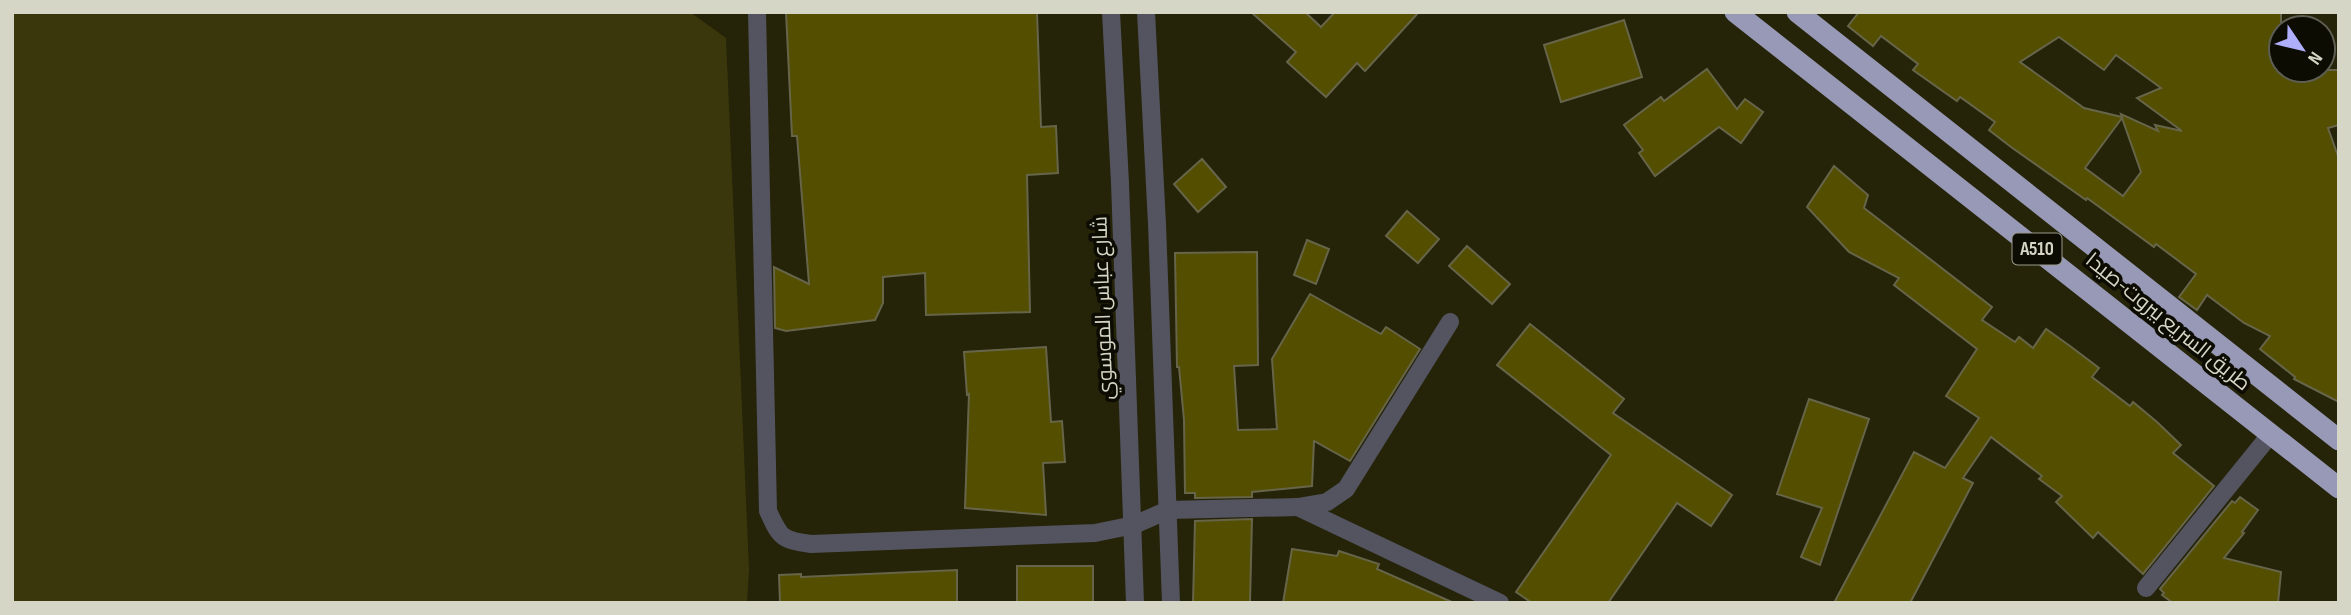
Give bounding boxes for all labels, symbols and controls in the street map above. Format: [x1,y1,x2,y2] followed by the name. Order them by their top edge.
[2267,14,2337,84] north arrow
[2302,47,2327,69] text: N
[1087,216,1122,400] street label: شارع عباس الموسوي
[2012,233,2062,264] road number: A510
[2080,248,2255,397] street label: طريق السريع بيروت-صيدا

